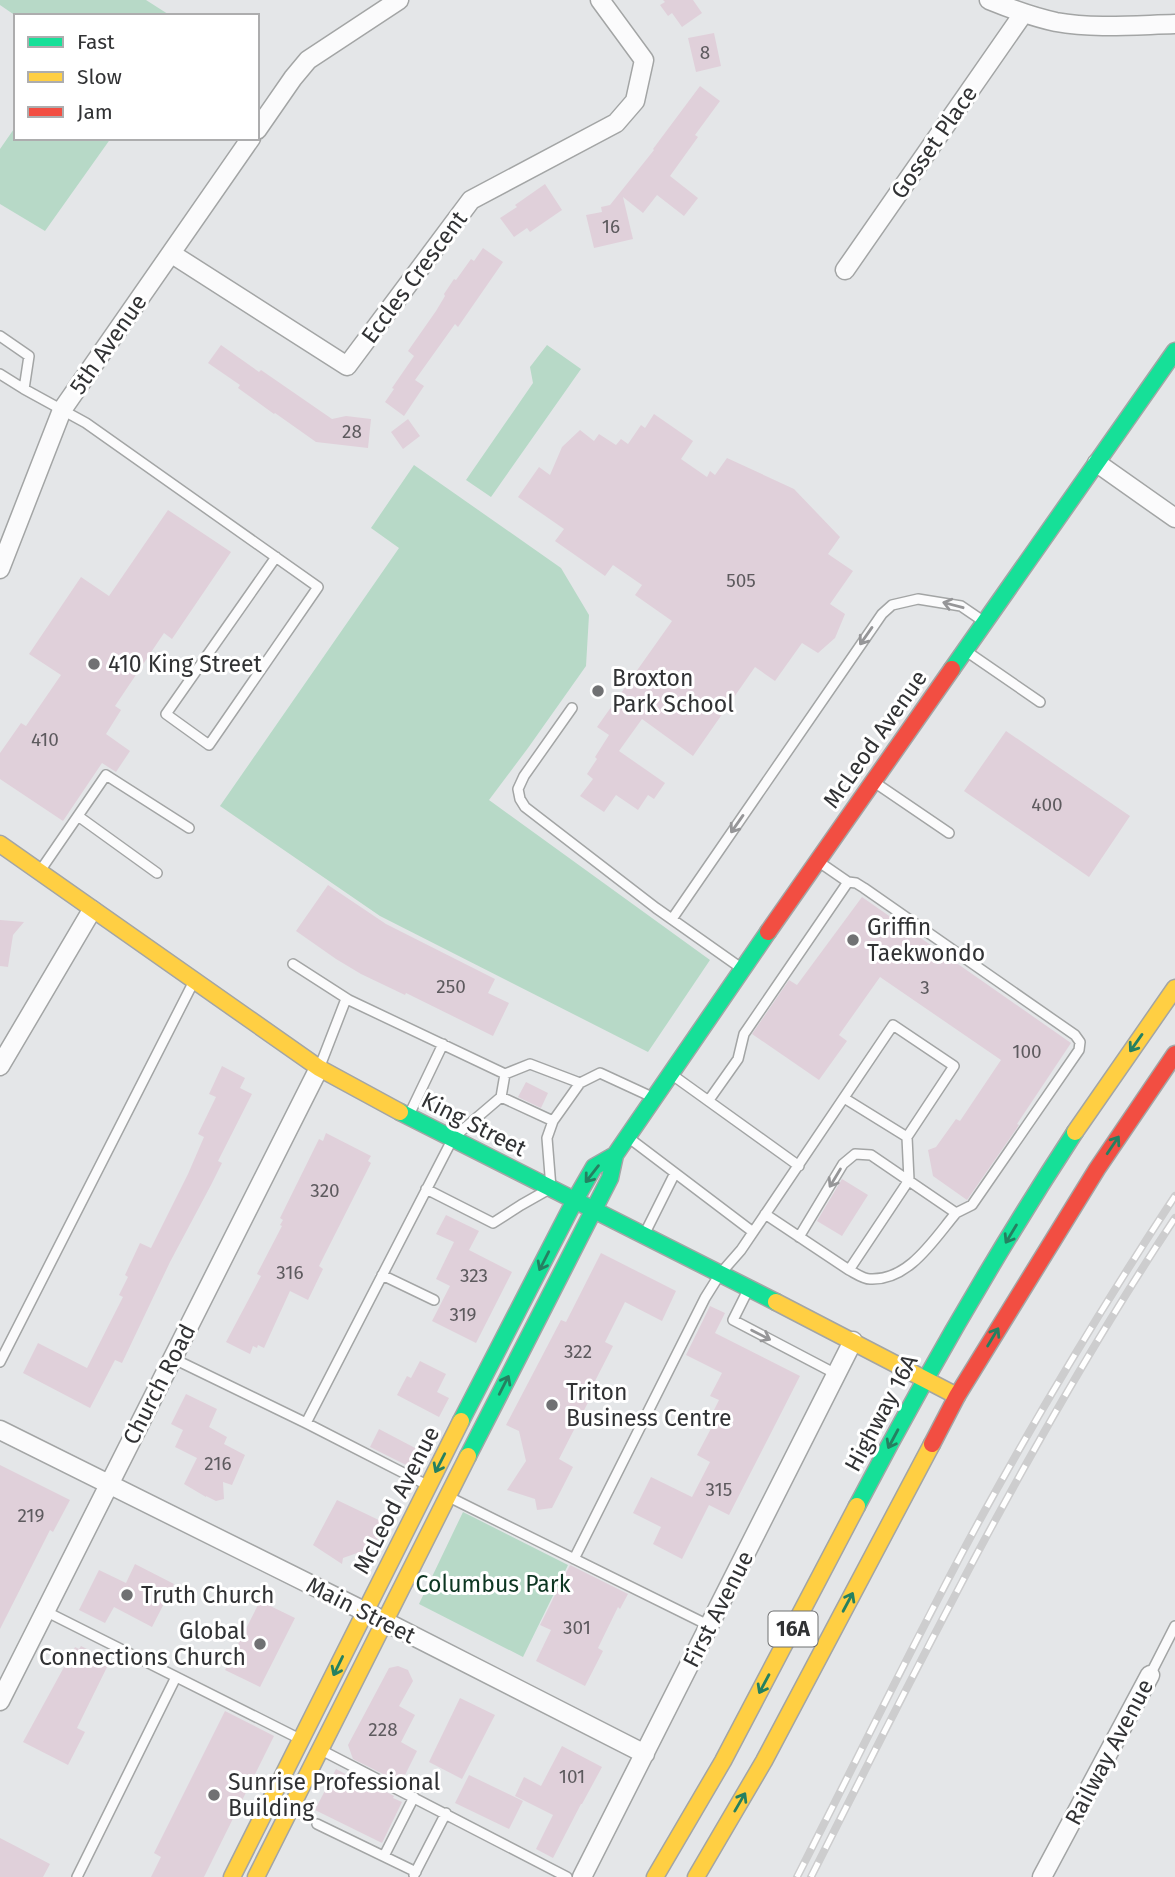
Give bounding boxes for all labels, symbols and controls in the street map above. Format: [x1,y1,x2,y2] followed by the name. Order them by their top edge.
[14,14,259,140] legend
[77,29,115,55] text: Fast
[700,41,710,64] house number: 8
[77,64,122,90] text: Slow
[885,80,983,204] street label: Gosset Place
[77,99,113,125] text: Jam
[355,205,473,349] street label: Eccles Crescent
[602,215,620,238] house number: 16
[63,289,153,399] street label: 5th Avenue
[342,420,362,443] house number: 28
[726,569,756,592] house number: 505
[943,598,965,611] one-way arrow
[859,626,873,645] one-way arrow
[108,650,262,678] place label: 410 King Street
[86,656,102,672] marker: 410 King Street
[612,664,734,718] place label: Broxton Park School
[817,665,933,813] street label: McLeod Avenue
[590,683,606,699] marker: Broxton Park School
[31,728,59,751] house number: 410
[1031,793,1063,816] house number: 400
[730,814,744,833] one-way arrow
[867,913,985,967] place label: Griffin Taekwondo
[845,932,861,948] marker: Griffin Taekwondo
[436,975,466,998] house number: 250
[920,976,930,999] house number: 3
[1129,1033,1143,1052] one-way arrow
[1012,1040,1042,1063] house number: 100
[417,1086,532,1163] street label: King Street
[1107,1135,1121,1155] one-way arrow
[585,1165,600,1184] one-way arrow
[828,1167,842,1187] one-way arrow
[310,1179,340,1202] house number: 320
[1003,1223,1017,1243] one-way arrow
[536,1250,550,1270] one-way arrow
[276,1261,304,1284] house number: 316
[460,1264,488,1287] house number: 323
[449,1303,477,1326] house number: 319
[117,1319,201,1449] street label: Church Road
[986,1328,1000,1348] one-way arrow
[751,1329,771,1343] one-way arrow
[564,1340,592,1363] house number: 322
[838,1349,924,1476] street label: Highway 16A
[497,1376,511,1396] one-way arrow
[566,1378,731,1432] place label: Triton Business Centre
[544,1397,560,1413] marker: Triton Business Centre
[347,1422,445,1578] street label: McLeod Avenue
[886,1428,899,1449] one-way arrow
[204,1452,232,1475] house number: 216
[433,1452,447,1473] one-way arrow
[706,1478,732,1501] house number: 315
[17,1504,45,1527] house number: 219
[677,1546,759,1672] street label: First Avenue
[416,1570,571,1598] park label: Columbus Park
[302,1571,421,1650] street label: Main Street
[141,1581,275,1609] place label: Truth Church
[119,1587,135,1603] marker: Truth Church
[842,1592,855,1613] one-way arrow
[768,1612,818,1646] road number: 16A
[563,1616,591,1639] house number: 301
[39,1617,246,1671] place label: Global Connections Church
[252,1636,268,1652] marker: Global Connections Church
[330,1655,344,1676] one-way arrow
[757,1673,770,1694] one-way arrow
[1059,1674,1159,1830] street label: Railway Avenue
[368,1718,398,1741] house number: 228
[559,1765,585,1788] house number: 101
[228,1768,441,1822] place label: Sunrise Professional Building
[206,1787,222,1803] marker: Sunrise Professional Building
[733,1793,747,1813] one-way arrow

